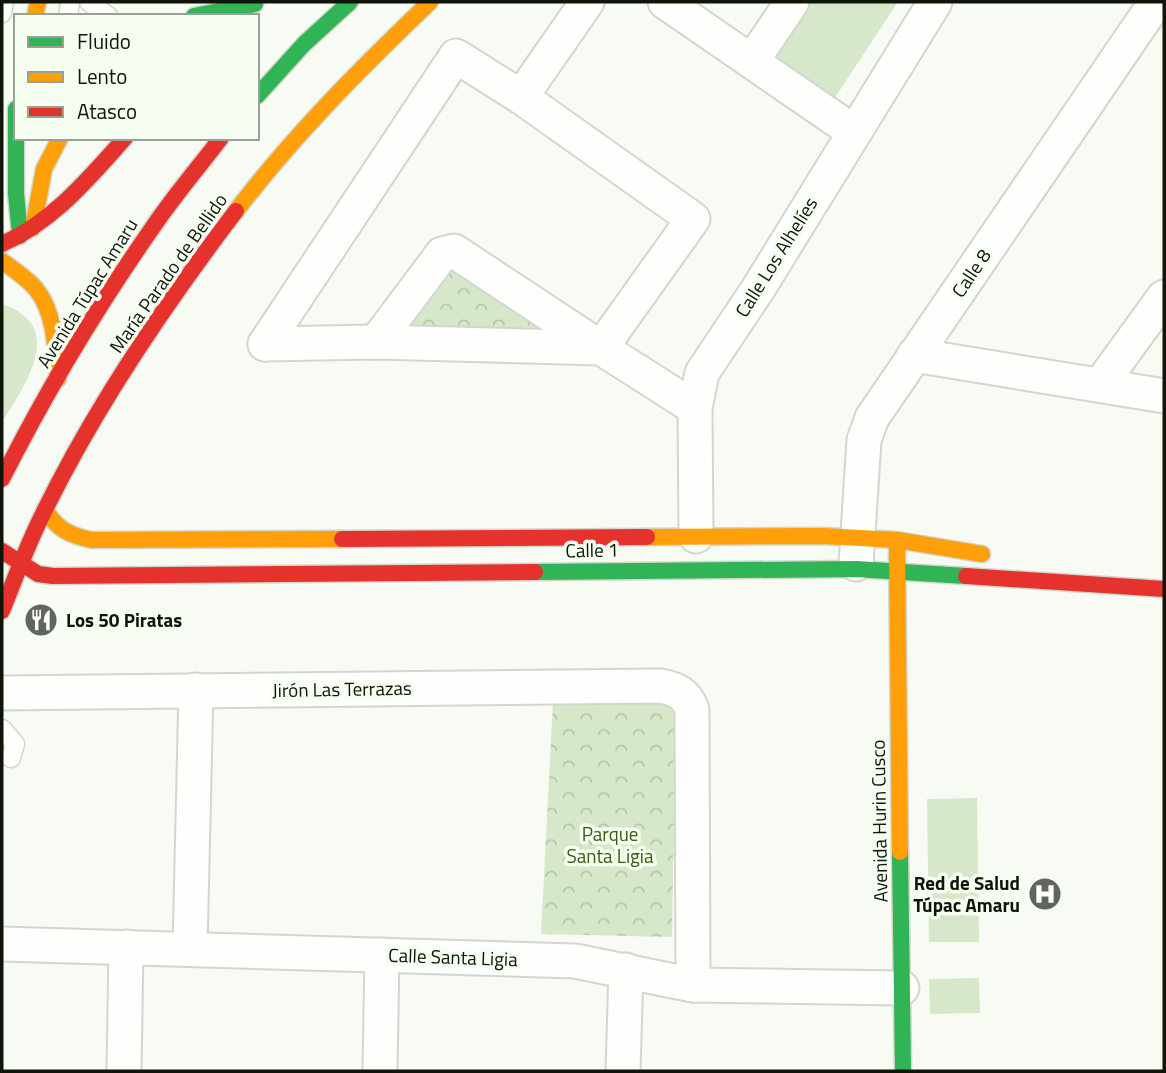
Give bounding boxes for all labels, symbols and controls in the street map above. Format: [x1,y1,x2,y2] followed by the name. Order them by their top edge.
[14,14,259,140] legend
[77,25,131,57] text: Fluido
[77,60,127,92] text: Lento
[77,95,137,127] text: Atasco
[101,187,234,358] street label: María Parado de Bellido
[727,191,824,322] street label: Calle Los Alhelíes
[29,212,144,373] street label: Avenida Túpac Amaru
[944,242,998,303] street label: Calle 8
[565,535,619,564] street label: Calle 1
[22,601,60,639] restaurant icon: Los 50 Piratas
[66,605,182,634] place label: Los 50 Piratas
[272,673,412,704] street label: Jirón Las Terrazas
[863,739,894,903] street label: Avenida Hurin Cusco
[566,819,654,870] park label: Parque Santa Ligia
[913,868,1020,919] place label: Red de Salud Túpac Amaru
[1026,875,1064,913] hospital icon: Red de Salud Túpac Amaru
[388,940,519,973] street label: Calle Santa Ligia

